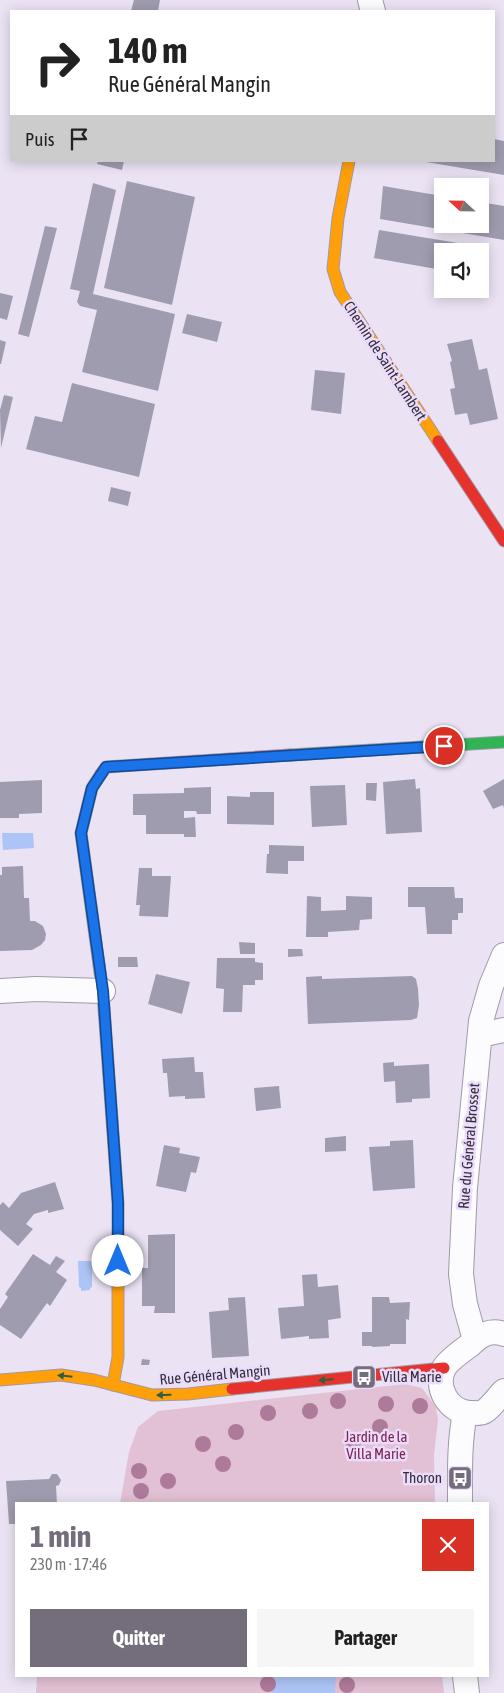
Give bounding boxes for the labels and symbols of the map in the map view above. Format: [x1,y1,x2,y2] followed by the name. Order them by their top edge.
[434,178,489,232] north arrow
[341,298,430,423] street label: Chemin de Saint-Lambert
[423,725,465,767] pin
[455,1082,482,1210] street label: Rue du Général Brosset
[91,1234,143,1286] position arrow
[159,1361,271,1388] street label: Rue Général Mangin
[351,1364,377,1390] bus stop icon: Villa Marie
[382,1368,442,1385] place label: Villa Marie
[57,1372,73,1380] one-way arrow
[318,1377,334,1385] one-way arrow
[156,1391,172,1399] one-way arrow
[344,1428,408,1462] park label: Jardin de la Villa Marie
[447,1465,473,1491] bus stop icon: Thoron
[403,1469,442,1486] place label: Thoron

